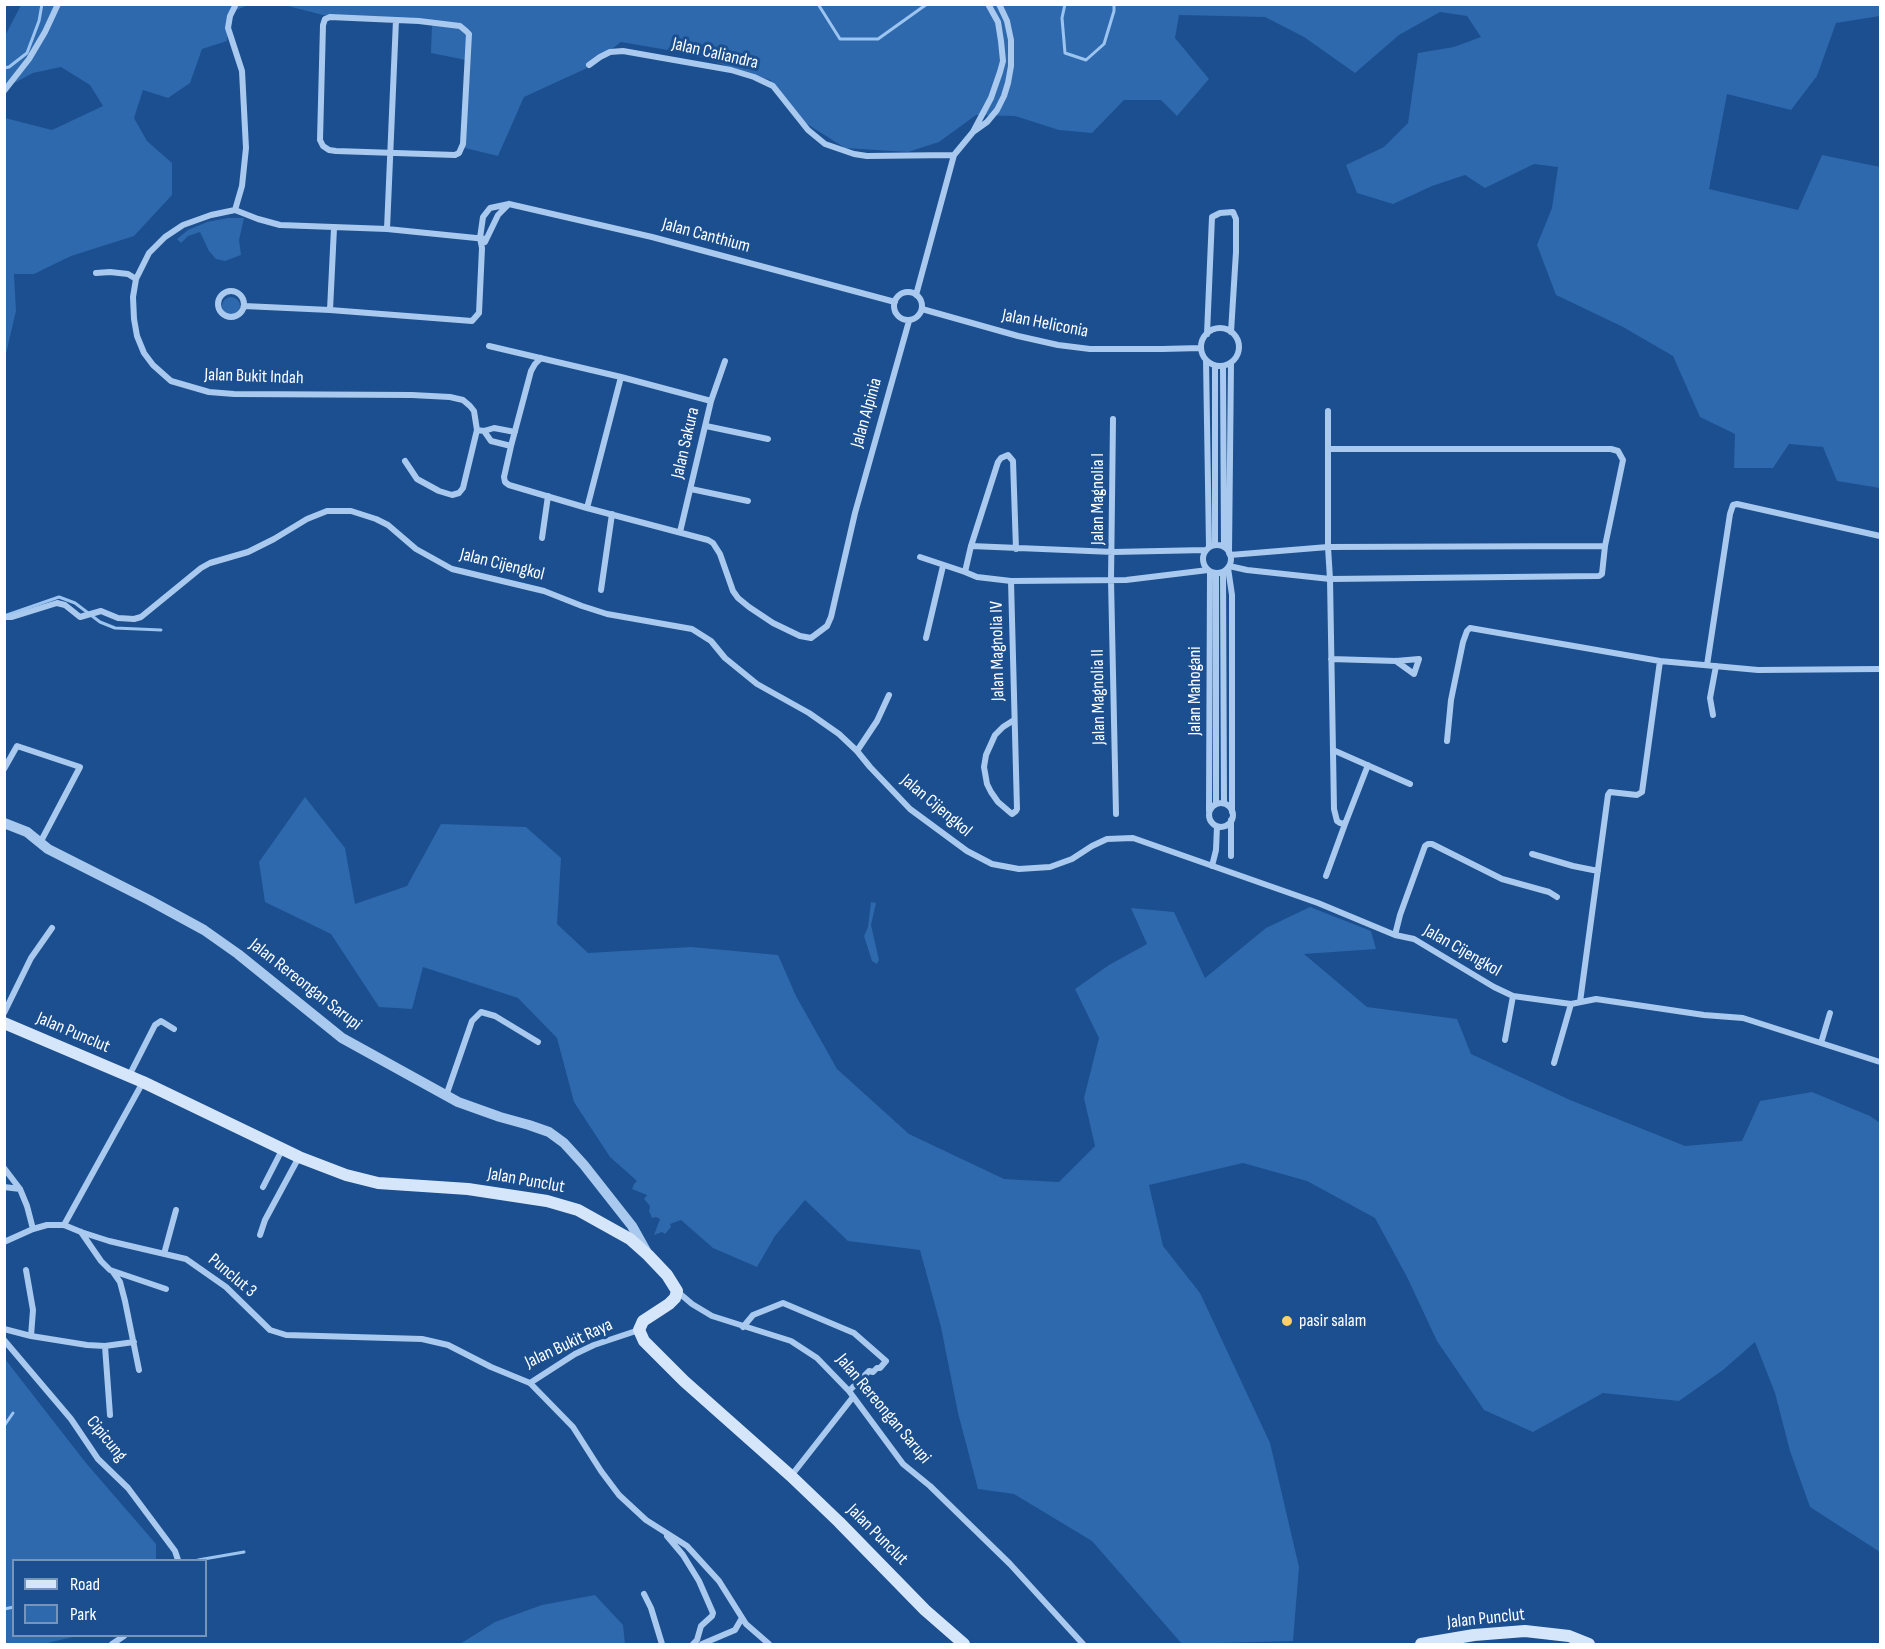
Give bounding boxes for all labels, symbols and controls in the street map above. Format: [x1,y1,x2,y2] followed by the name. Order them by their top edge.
[670,34,760,74] street label: Jalan Caliandra
[660,214,752,258] street label: Jalan Canthium
[1000,305,1090,343] street label: Jalan Heliconia
[204,364,304,390] street label: Jalan Bukit Indah
[847,376,887,450] street label: Jalan Alpinia
[667,405,705,481] street label: Jalan Sakura
[1087,453,1109,545] street label: Jalan Magnolia I
[458,544,546,586] street label: Jalan Cijengkol
[986,601,1010,701] street label: Jalan Magnolia IV
[1184,646,1206,736] street label: Jalan Mahogani
[1087,649,1111,745] street label: Jalan Magnolia II
[896,770,976,842] street label: Jalan Cijengkol
[1419,920,1505,982] street label: Jalan Cijengkol
[245,934,365,1036] street label: Jalan Rereongan Sarupi
[33,1008,113,1058] street label: Jalan Punclut
[486,1164,566,1198] street label: Jalan Punclut
[203,1249,261,1303] street label: Punclut 3
[1299,1310,1366,1332] place label: pasir salam
[522,1314,616,1374] street label: Jalan Bukit Raya
[1280,1314,1294,1328] marker: pasir salam
[831,1350,935,1468] street label: Jalan Rereongan Sarupi
[81,1412,131,1466] street label: Cipicung
[842,1500,912,1570] street label: Jalan Punclut
[12,1559,207,1637] legend
[70,1574,100,1595] text: Road
[70,1604,96,1625] text: Park
[1446,1604,1526,1634] street label: Jalan Punclut

